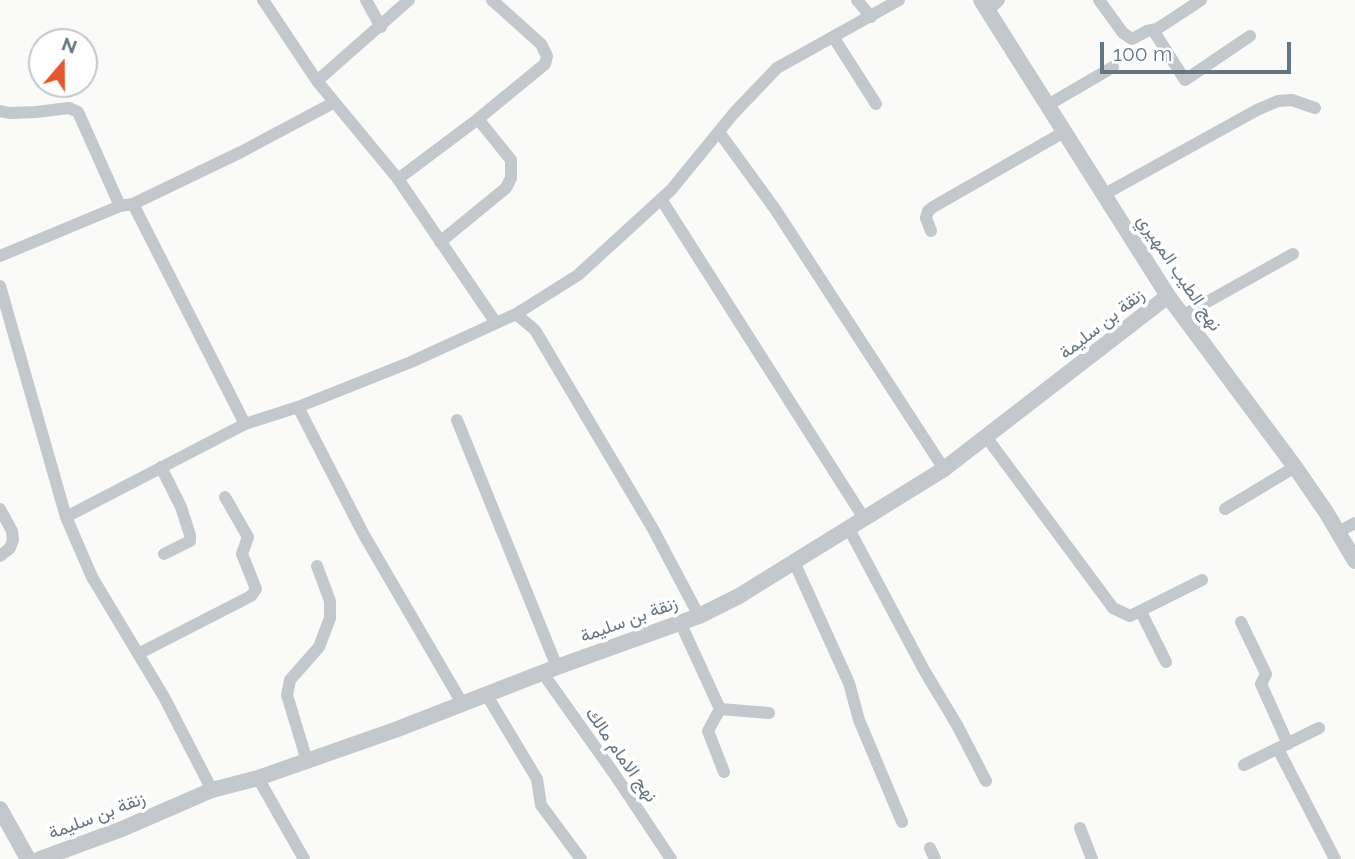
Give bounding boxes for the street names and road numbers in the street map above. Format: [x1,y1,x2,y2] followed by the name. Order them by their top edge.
[1132,211,1226,335] street label: نهج الطيب المهيري
[1055,284,1149,364] street label: زنقة بن سليمة
[577,592,681,648] street label: زنقة بن سليمة
[580,703,662,807] street label: نهج الامام مالك
[46,788,148,844] street label: زنقة بن سليمة

